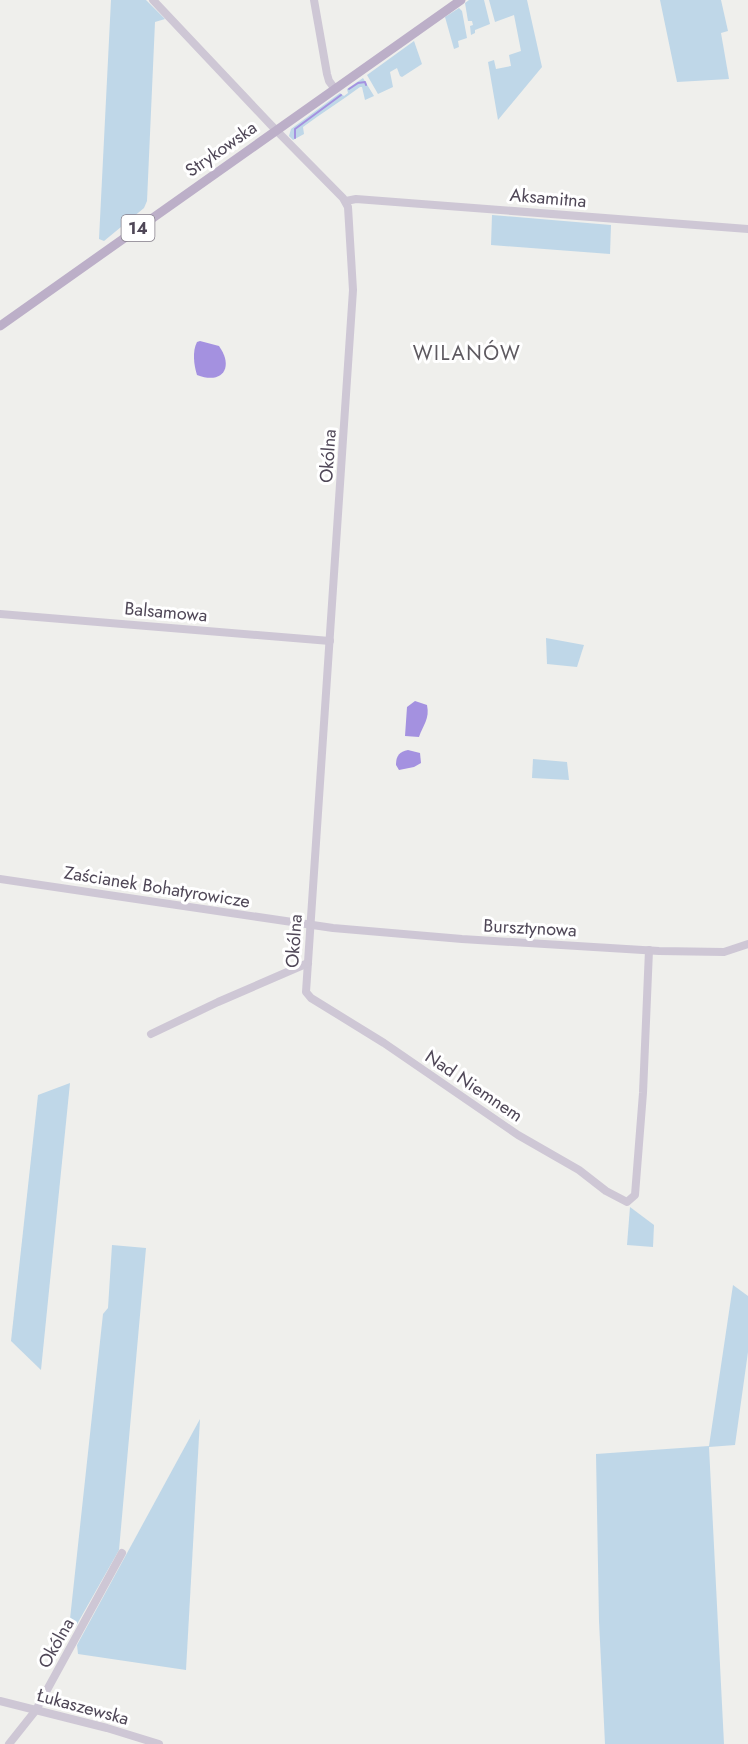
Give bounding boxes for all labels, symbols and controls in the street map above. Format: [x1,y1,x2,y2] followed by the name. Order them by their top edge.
[180,115,262,183] street label: Strykowska
[509,182,587,214] street label: Aksamitna
[122,215,154,241] road number: 14
[413,339,521,368] district label: WILANÓW
[313,428,343,484] street label: Okólna
[123,595,209,629] street label: Balsamowa
[62,859,252,915] street label: Zaścianek Bohatyrowicze
[279,913,309,969] street label: Okólna
[483,913,577,943] street label: Bursztynowa
[420,1044,528,1128] street label: Nad Niemnem
[32,1613,80,1673] street label: Okólna
[33,1682,132,1732] street label: Łukaszewska

